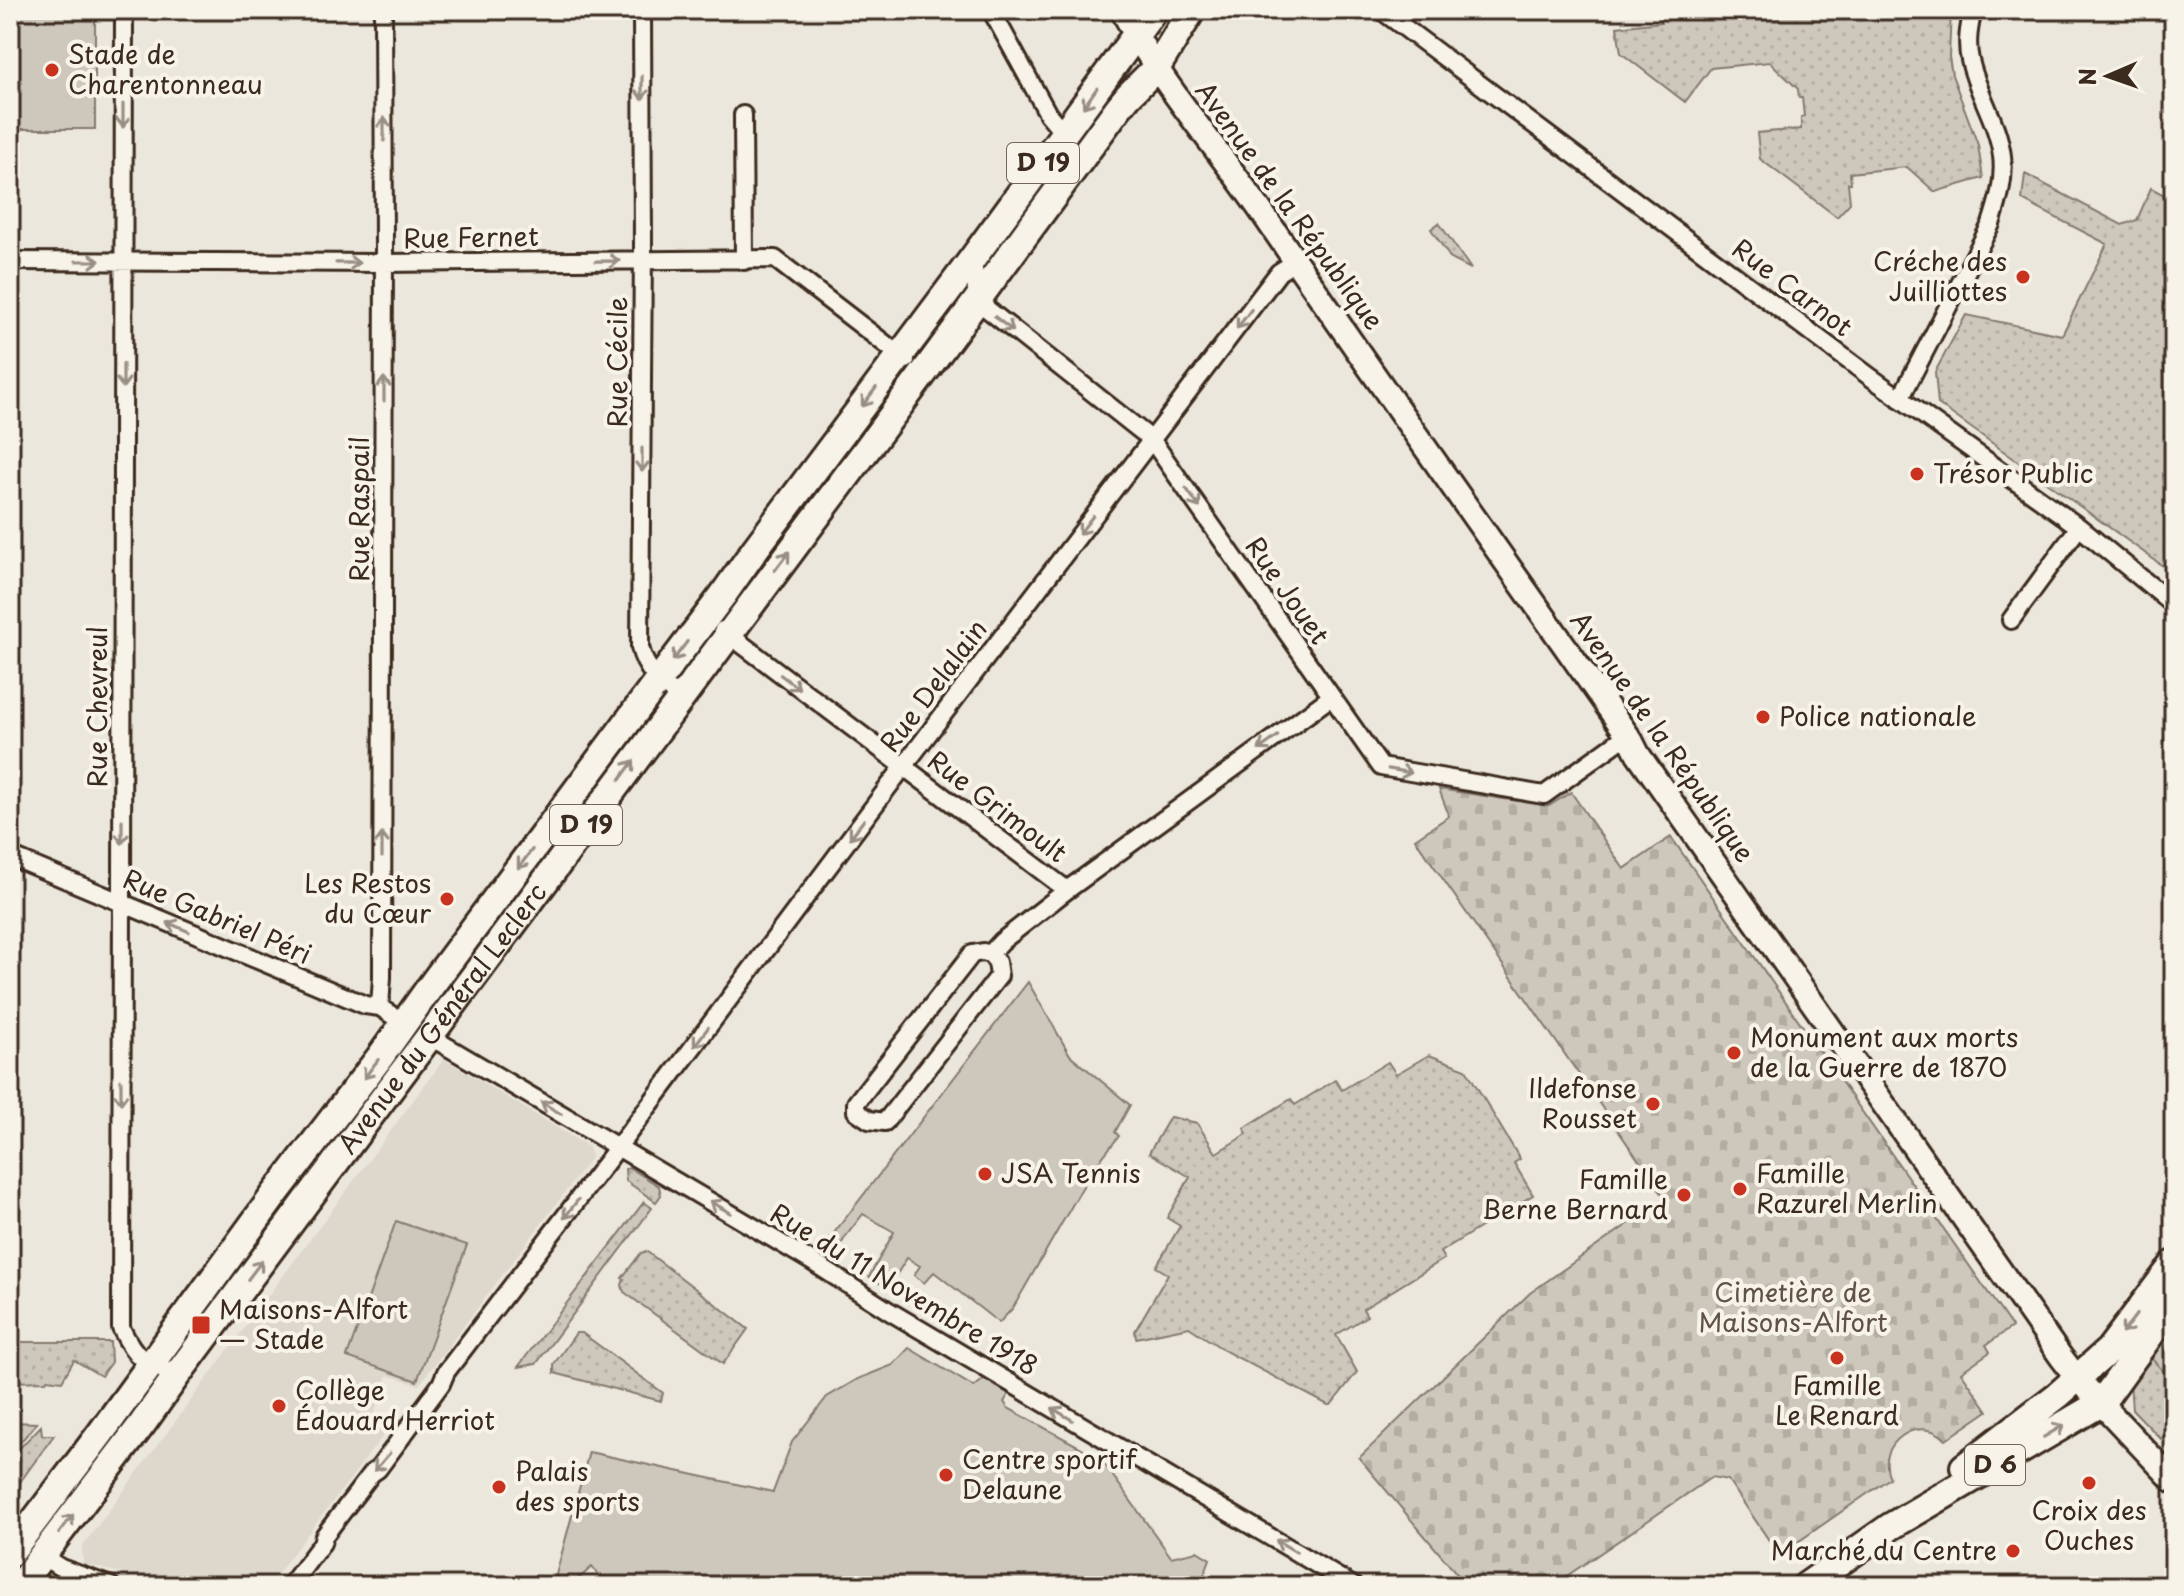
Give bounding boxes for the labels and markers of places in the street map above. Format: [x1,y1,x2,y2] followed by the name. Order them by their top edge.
[68,34,263,103] place label: Stade de Charentonneau
[43,61,61,79] marker: Stade de Charentonneau
[1873,241,2007,310] place label: Créche des Juilliottes
[2014,268,2032,286] marker: Créche des Juilliottes
[1933,453,2093,492] place label: Trésor Public
[1908,465,1926,483] marker: Trésor Public
[1779,696,1977,735] place label: Police nationale
[1754,708,1772,726] marker: Police nationale
[304,863,432,932] place label: Les Restos du Cœur
[438,890,456,908] marker: Les Restos du Cœur
[1750,1017,2018,1086] place label: Monument aux morts de la Guerre de 1870
[1725,1044,1743,1062] marker: Monument aux morts de la Guerre de 1870
[1528,1068,1637,1137] place label: Ildefonse Rousset
[1644,1095,1662,1113] marker: Ildefonse Rousset
[1001,1153,1141,1192] place label: JSA Tennis
[1756,1153,1937,1222] place label: Famille Razurel Merlin
[1482,1159,1668,1228] place label: Famille Berne Bernard
[976,1165,994,1183] marker: JSA Tennis
[1731,1180,1749,1198] marker: Famille Razurel Merlin
[1675,1186,1693,1204] marker: Famille Berne Bernard
[219,1289,408,1358] place label: Maisons-Alfort — Stade
[190,1314,212,1336] marker: Maisons-Alfort — Stade
[1828,1349,1846,1367] marker: Famille Le Renard
[1775,1365,1899,1434] place label: Famille Le Renard
[295,1370,495,1439] place label: Collège Édouard Herriot
[270,1397,288,1415] marker: Collège Édouard Herriot
[962,1439,1139,1508] place label: Centre sportif Delaune
[515,1451,640,1520] place label: Palais des sports
[937,1466,955,1484] marker: Centre sportif Delaune
[2080,1474,2098,1492] marker: Croix des Ouches
[490,1478,508,1496] marker: Palais des sports
[2031,1490,2147,1559] place label: Croix des Ouches
[1771,1530,1997,1569] place label: Marché du Centre
[2004,1542,2022,1560] marker: Marché du Centre

